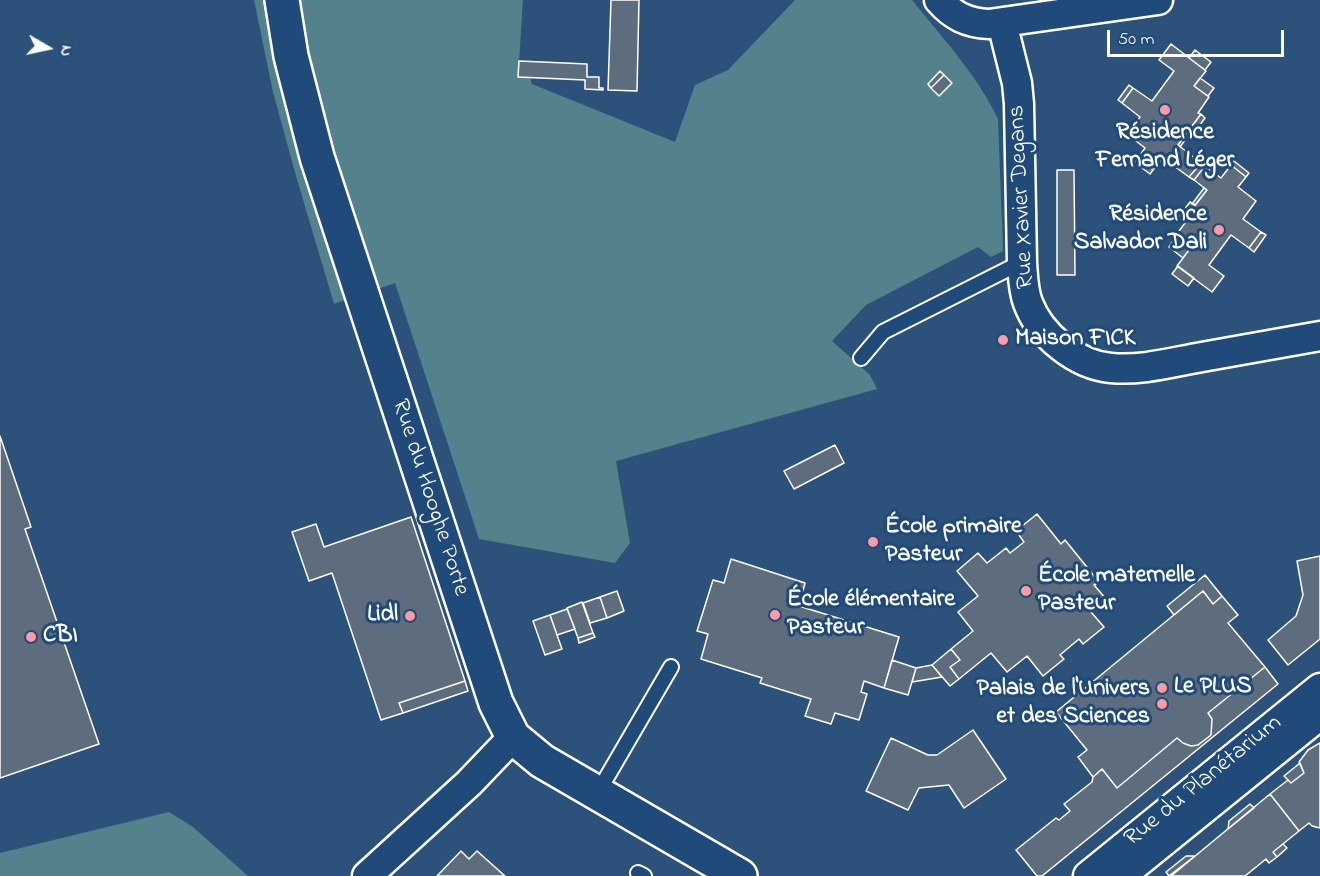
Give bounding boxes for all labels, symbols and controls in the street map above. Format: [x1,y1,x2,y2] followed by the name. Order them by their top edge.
[18,18,78,78] north arrow
[1110,18,1287,56] scale bar
[1118,27,1155,53] text: 50 m
[53,44,78,58] text: N
[1158,103,1172,117] marker: Résidence Fernand Léger
[1004,104,1042,290] street label: Rue Xavier Degans
[1096,120,1234,176] place label: Résidence Fernand Léger
[1074,202,1207,258] place label: Résidence Salvador Dali
[1212,223,1226,237] marker: Résidence Salvador Dali
[1015,326,1135,354] place label: Maison FICK
[996,333,1010,347] marker: Maison FICK
[384,396,474,600] street label: Rue du Hooghe Porte
[885,514,1022,570] place label: École primaire Pasteur
[866,535,880,549] marker: École primaire Pasteur
[1038,563,1195,619] place label: École maternelle Pasteur
[1019,584,1033,598] marker: École maternelle Pasteur
[787,587,955,643] place label: École élémentaire Pasteur
[367,602,398,630] place label: Lidl
[768,608,782,622] marker: École élémentaire Pasteur
[403,609,417,623] marker: Lidl
[43,623,78,651] place label: CBI
[24,630,38,644] marker: CBI
[1174,674,1252,702] place label: Le PLUS
[977,676,1150,732] place label: Palais de l'Univers et des Sciences
[1155,681,1169,695] marker: Le PLUS
[1155,697,1169,711] marker: Palais de l'Univers et des Sciences
[1120,710,1288,854] street label: Rue du Planétarium

